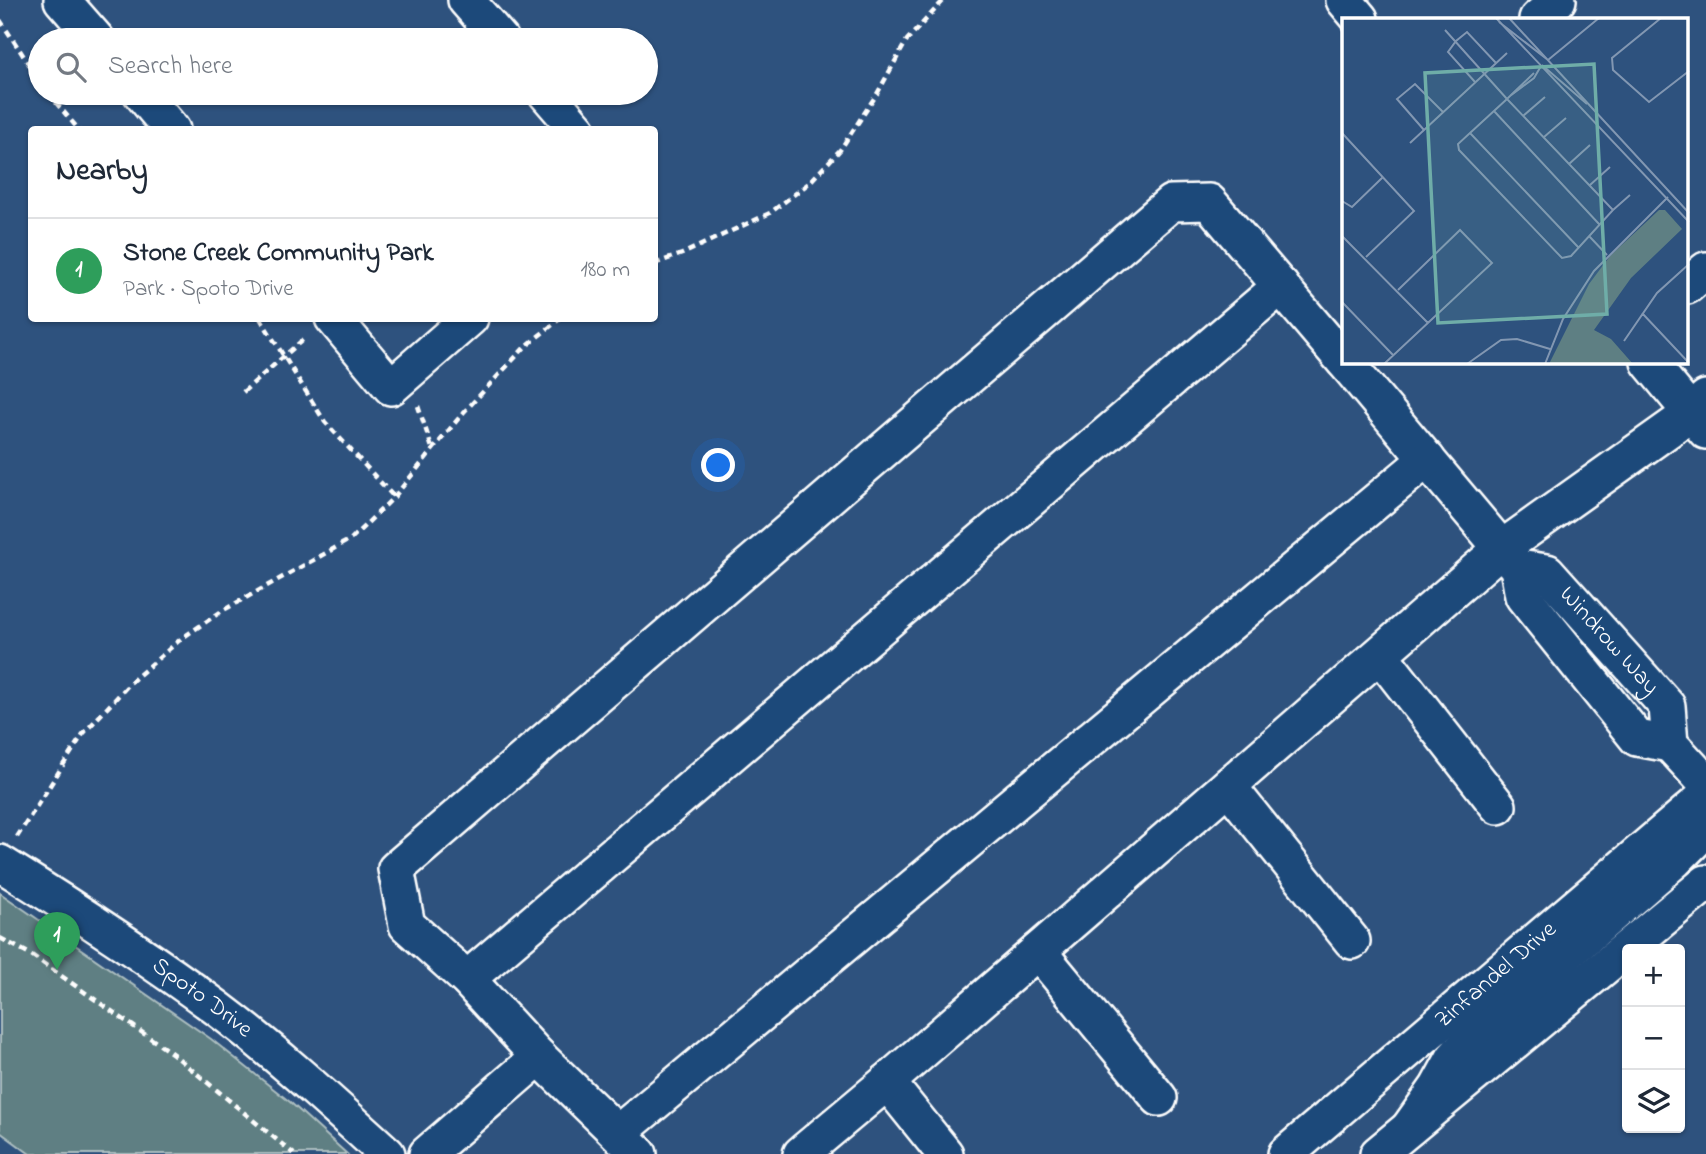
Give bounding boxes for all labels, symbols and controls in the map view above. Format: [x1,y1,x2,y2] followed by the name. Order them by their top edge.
[1342,18,1688,364] inset map
[28,28,658,105] search box
[52,48,90,86] icon: search
[108,48,233,86] text: Search here
[56,150,148,194] text: Nearby
[123,235,434,273] text: Stone Creek Community Park
[75,254,83,287] text: 1
[581,254,630,287] text: 180 m
[123,273,294,306] text: Park · Spoto Drive
[701,448,735,482] your location
[1550,579,1667,704] street label: Windrow Way
[34,912,80,970] pin: 1
[1428,913,1565,1037] street label: Zinfandel Drive
[1622,944,1685,1133] map controls
[1622,944,1685,1007] button: +
[144,949,260,1047] street label: Spoto Drive
[1622,1007,1685,1070] button: −
[1622,1070,1685,1133] button: layers

